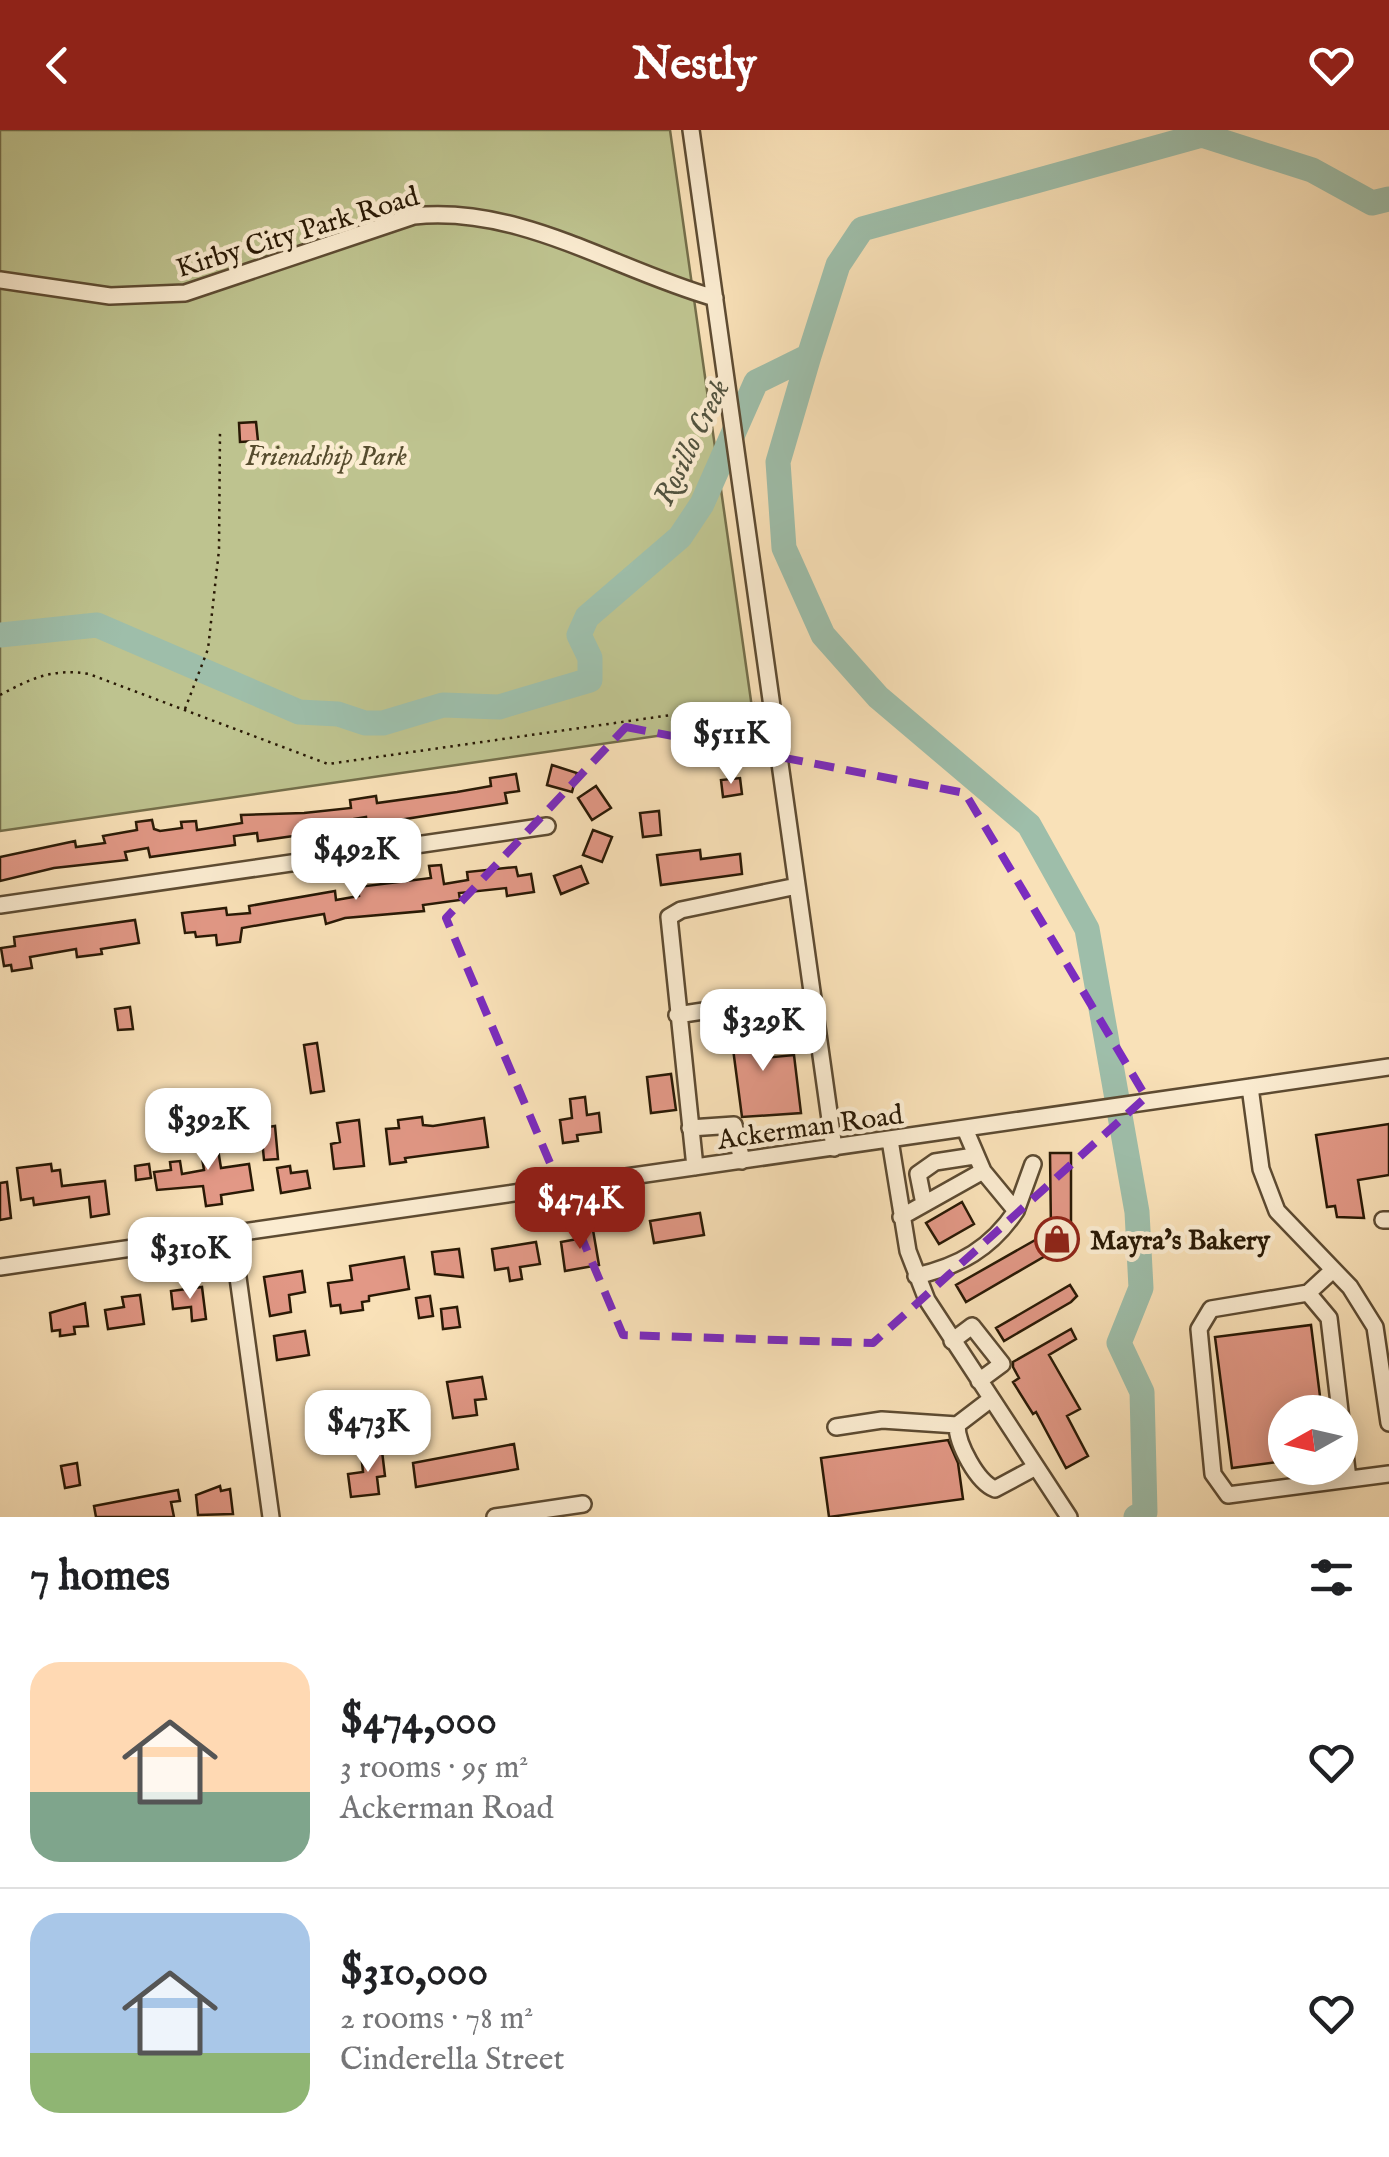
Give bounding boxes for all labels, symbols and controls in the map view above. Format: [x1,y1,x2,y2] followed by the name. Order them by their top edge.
[633,37,756,94] text: Nestly
[30,38,85,93] icon: back
[1304,38,1359,93] icon: heart
[172,180,423,287] street label: Kirby City Park Road
[646,374,740,512] water label: Rosillo Creek
[245,440,407,475] park label: Friendship Park
[661,702,801,787] pin: $511K
[693,714,769,755] text: $511K
[286,818,426,903] pin: $492K
[313,830,399,871] text: $492K
[693,989,833,1074] pin: $329K
[722,1001,804,1042] text: $329K
[138,1088,278,1173] pin: $392K
[714,1098,905,1159] street label: Ackerman Road
[167,1100,249,1141] text: $392K
[510,1167,650,1252] pin: $474K
[537,1179,623,1220] text: $474K
[1034,1216,1080,1262] shop icon: Mayra's Bakery
[120,1217,260,1302] pin: $310K
[1090,1224,1271,1259] place label: Mayra's Bakery
[150,1229,230,1270] text: $310K
[298,1390,438,1475] pin: $473K
[1268,1395,1358,1485] north arrow
[1268,1395,1358,1485] map controls
[327,1402,409,1443] text: $473K
[1304,1550,1359,1605] icon: filters
[30,1551,170,1604] text: 7 homes
[340,1695,497,1748] text: $474,000
[110,1702,230,1822] icon: home
[1304,1735,1359,1790] icon: heart
[340,1748,528,1789] text: 3 rooms · 95 m²
[340,1789,554,1830] text: Ackerman Road
[340,1946,488,1999] text: $310,000
[110,1953,230,2073] icon: home
[1304,1986,1359,2041] icon: heart
[340,1999,533,2040] text: 2 rooms · 78 m²
[340,2040,564,2081] text: Cinderella Street

